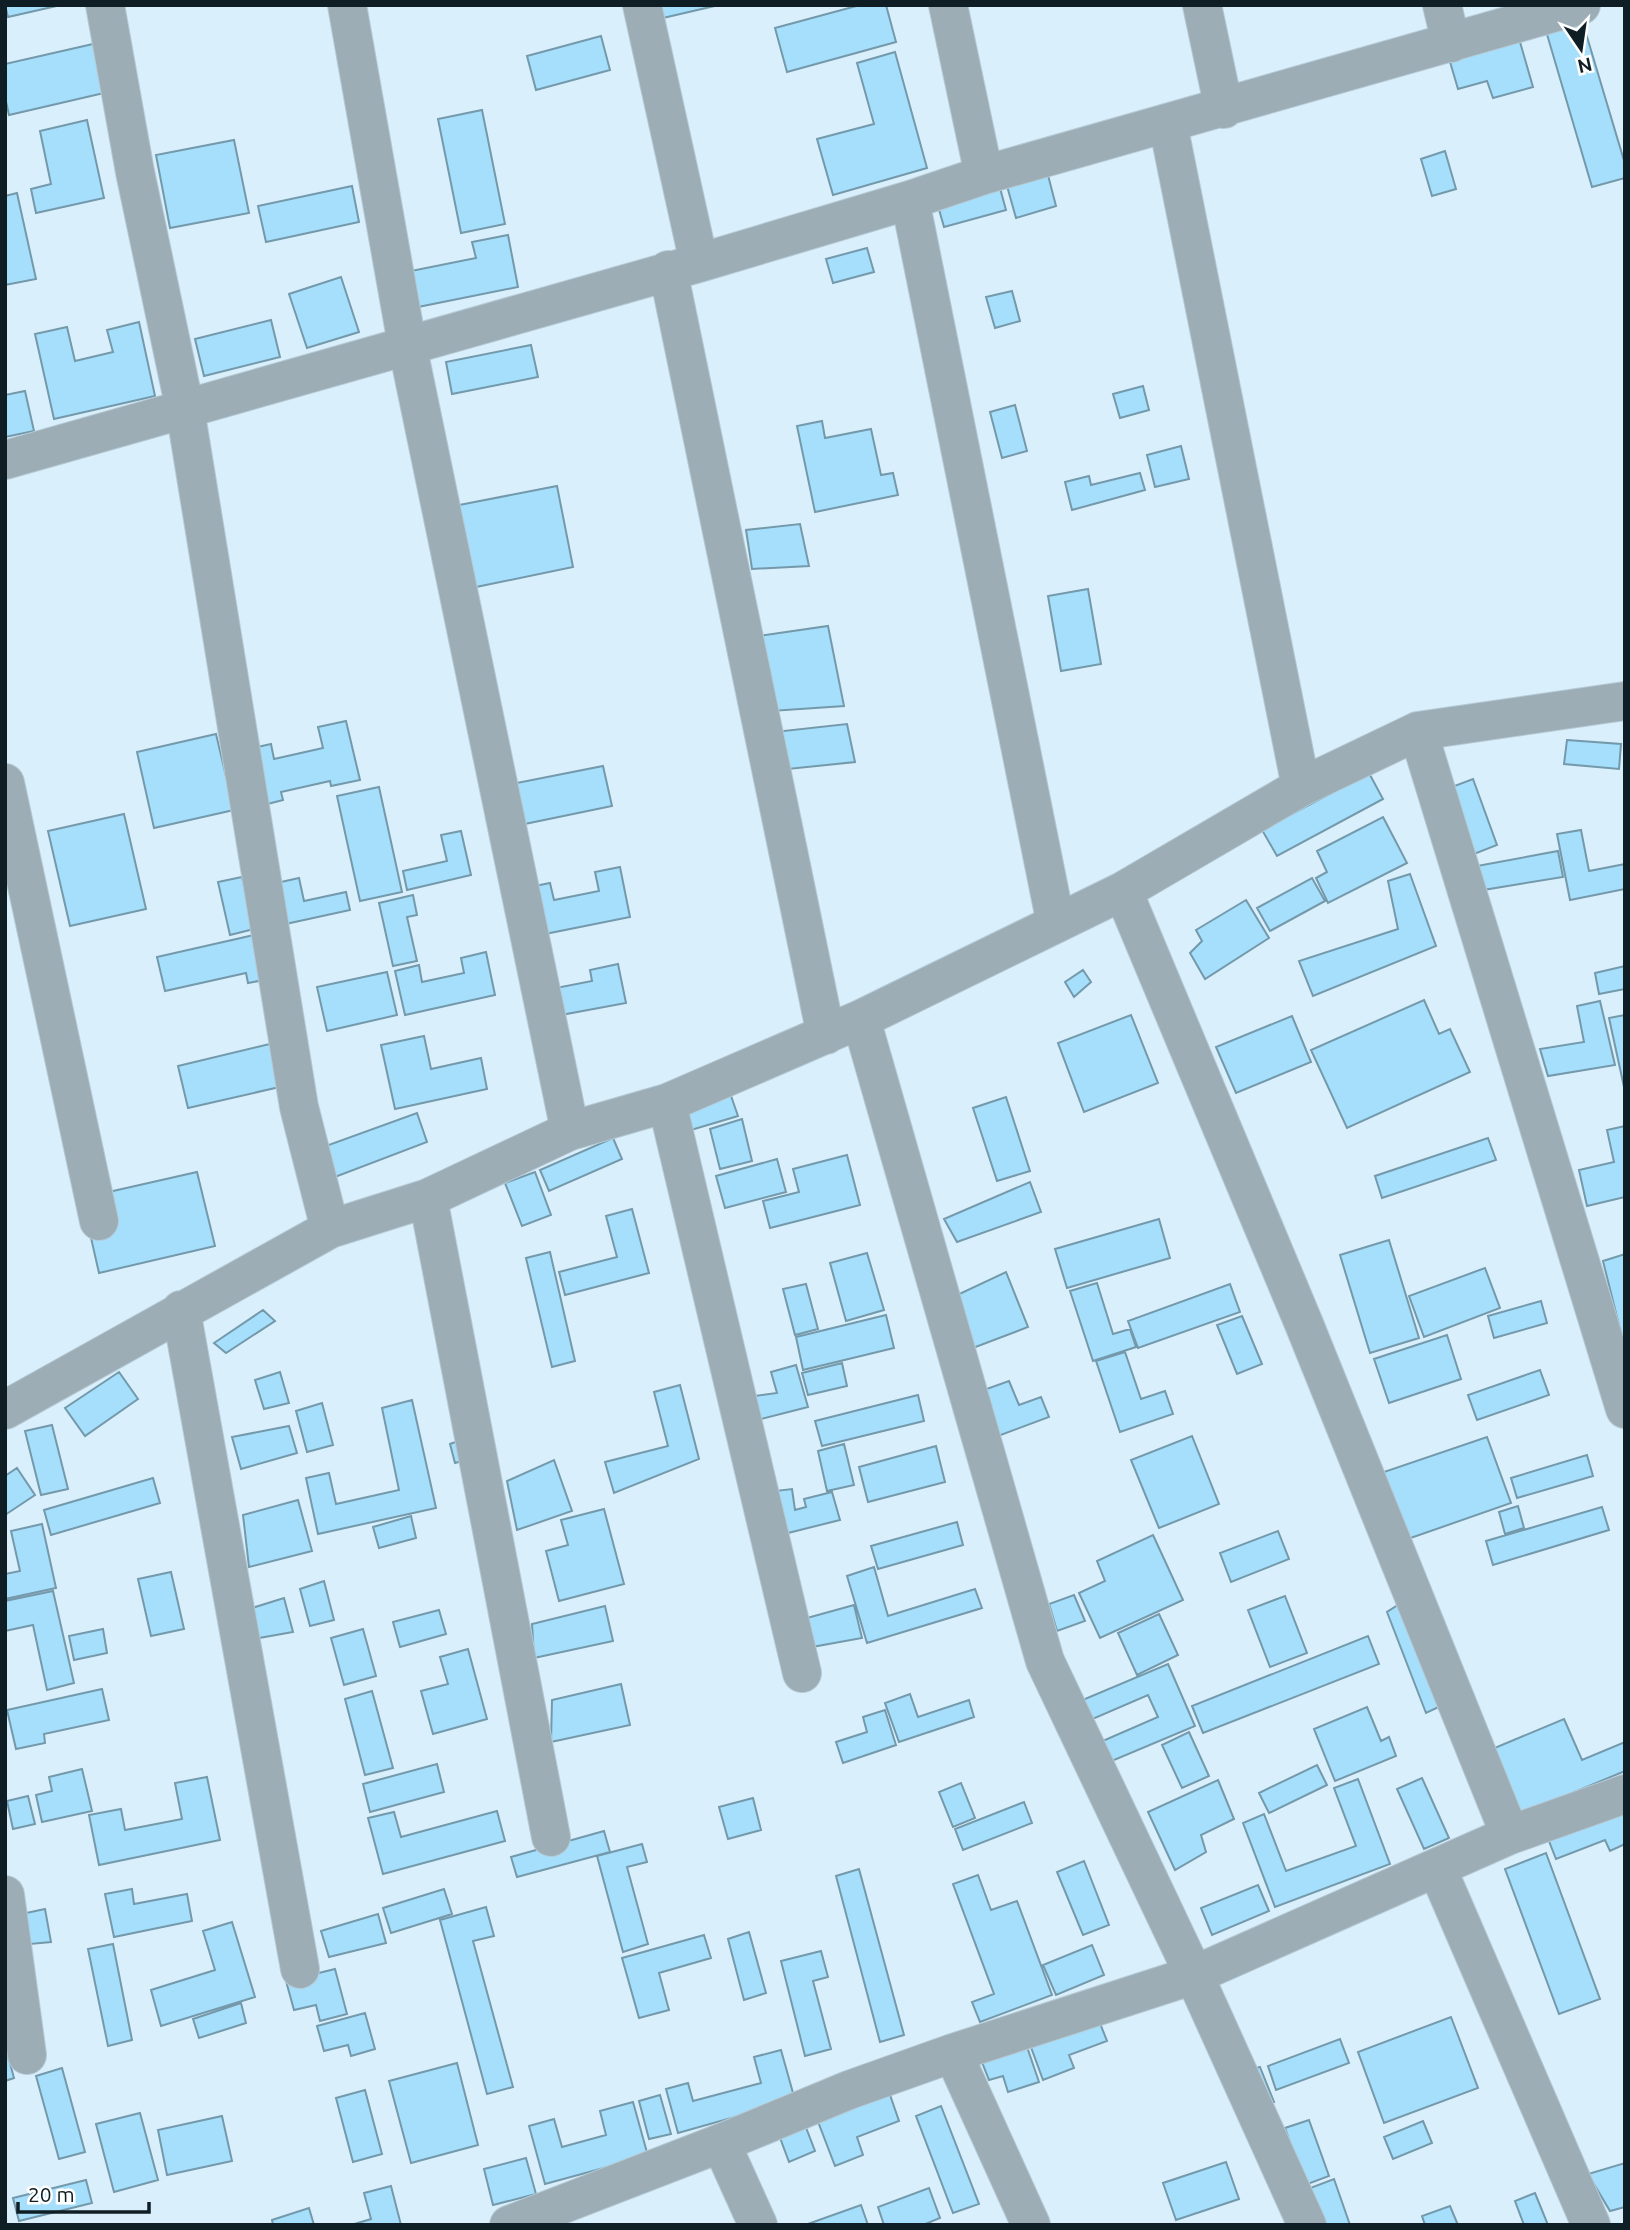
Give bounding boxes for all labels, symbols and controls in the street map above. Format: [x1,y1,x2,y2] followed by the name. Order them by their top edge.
[1546,14,1616,84] north arrow
[1575,53,1594,78] text: N
[18,2170,149,2214] scale bar
[28,2182,75,2206] text: 20 m

